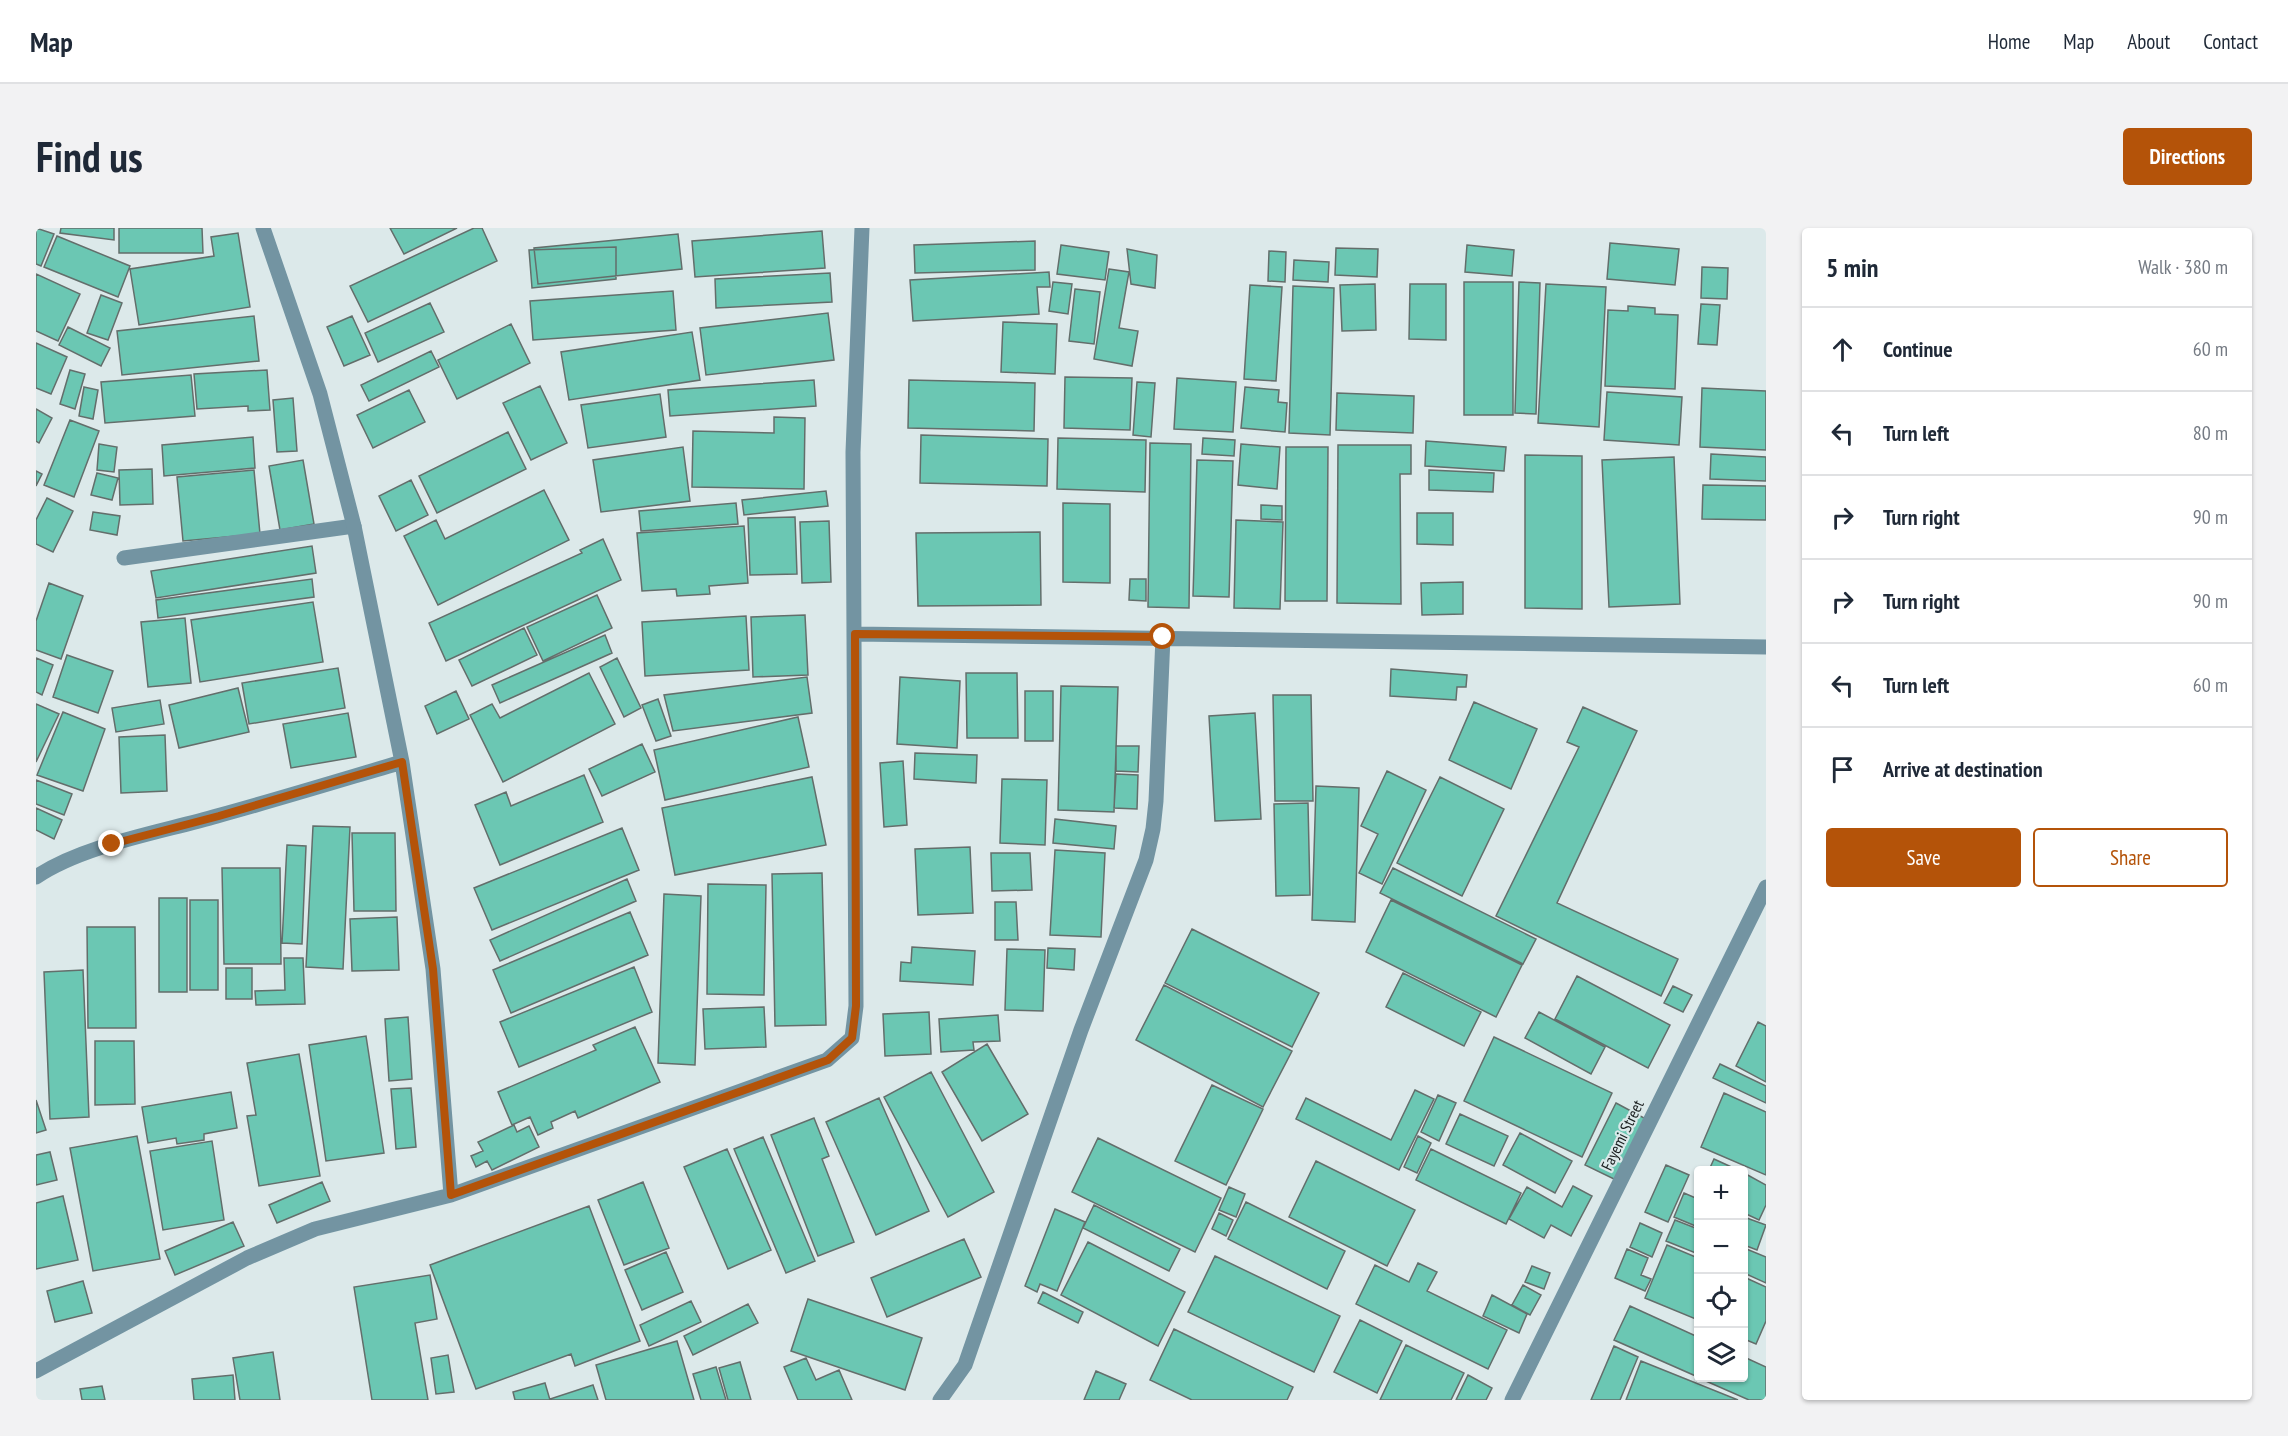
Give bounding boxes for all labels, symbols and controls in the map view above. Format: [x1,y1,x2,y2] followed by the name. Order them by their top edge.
[30,23,73,60] text: Map
[1988,28,2030,55] text: Home
[2063,28,2094,55] text: Map
[2127,28,2170,55] text: About
[2203,28,2258,55] text: Contact
[2123,128,2252,185] button: Directions
[36,129,143,184] text: Find us
[1826,251,1879,284] text: 5 min
[2138,254,2228,280] text: Walk · 380 m
[1826,333,1859,366] icon: ahead
[1883,335,1953,363] text: Continue
[2193,336,2228,362] text: 60 m
[1826,417,1859,450] icon: left
[1883,419,1949,447] text: Turn left
[2193,420,2228,446] text: 80 m
[1826,501,1859,534] icon: right
[1883,503,1960,531] text: Turn right
[2193,504,2228,530] text: 90 m
[1826,585,1859,618] icon: right
[1883,587,1960,615] text: Turn right
[2193,588,2228,614] text: 90 m
[1149,623,1175,649] route start
[1826,669,1859,702] icon: left
[1883,671,1949,699] text: Turn left
[2193,672,2228,698] text: 60 m
[1826,753,1859,786] icon: arrive
[1883,755,2043,783] text: Arrive at destination
[1826,828,2021,887] button: Save
[2033,828,2228,887] button: Share
[98,830,124,856] route end
[1596,1096,1648,1174] street label: Fayemi Street
[1694,1166,1748,1382] map controls
[1694,1166,1748,1220] button: +
[1694,1220,1748,1274] button: −
[1694,1274,1748,1328] button: locate
[1694,1328,1748,1382] button: layers

